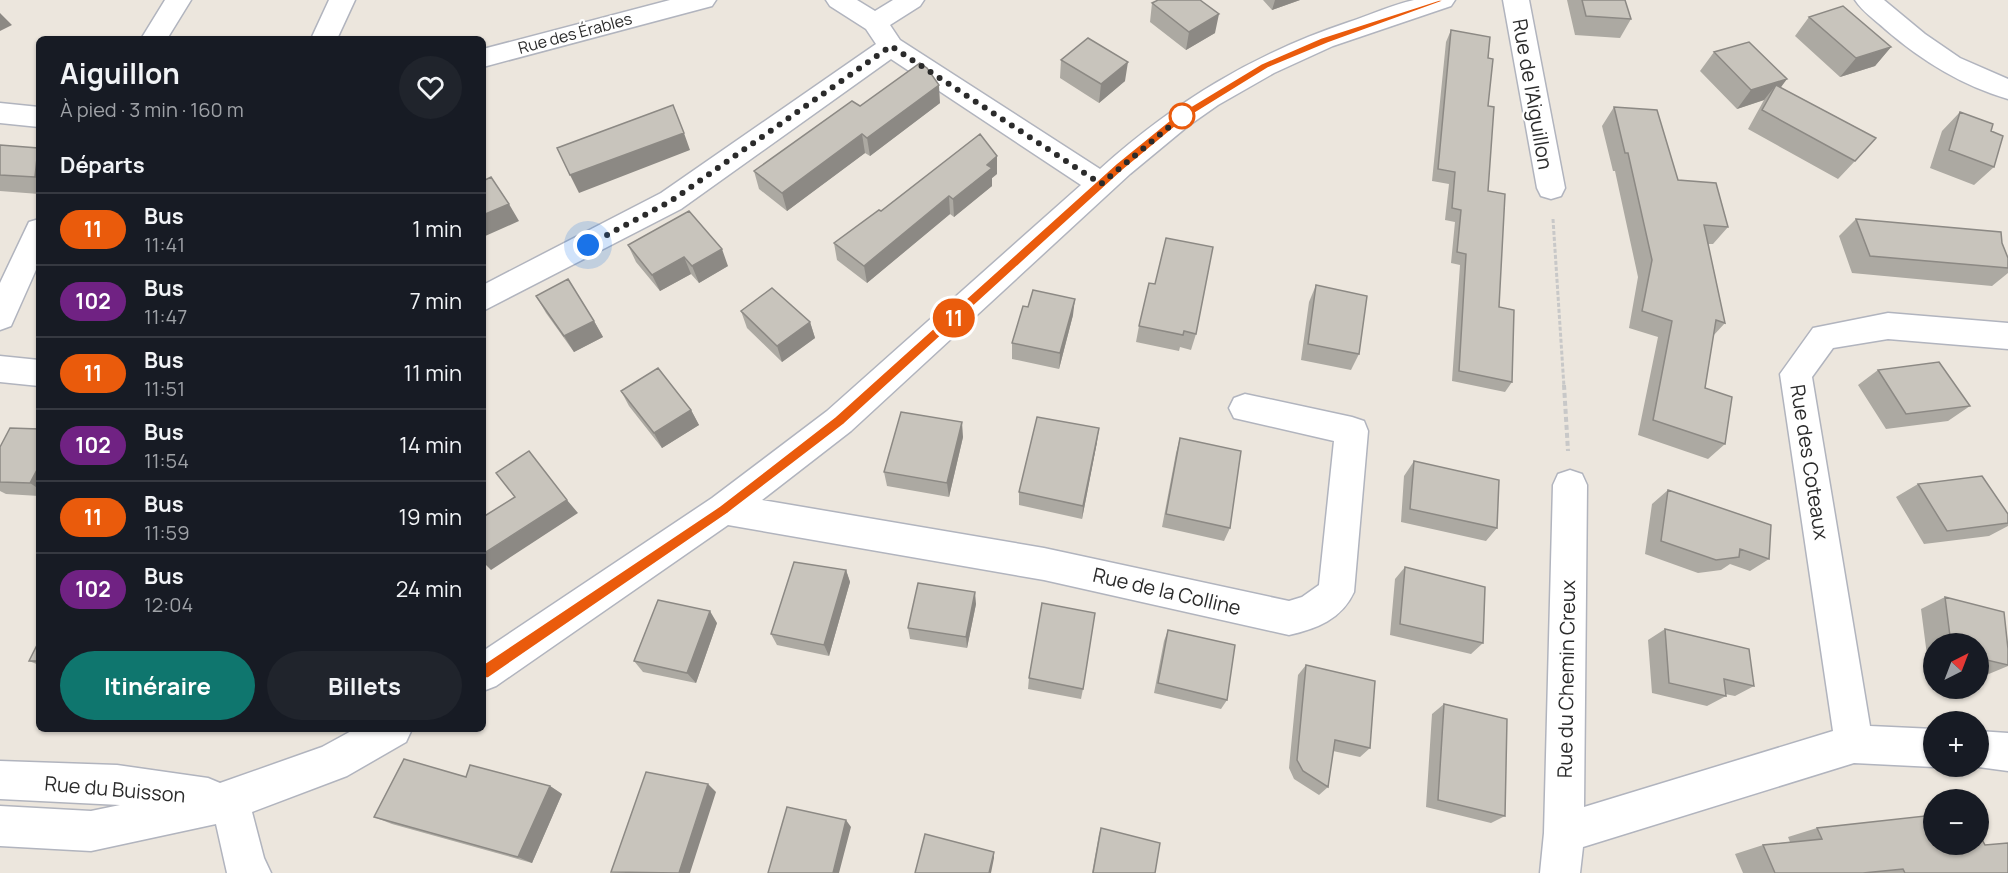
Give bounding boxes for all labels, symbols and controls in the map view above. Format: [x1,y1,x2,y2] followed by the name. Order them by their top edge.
[516,7,634,59] street label: Rue des Érables
[1506,17,1560,171] street label: Rue de l'Aiguillon
[60,54,180,92] text: Aiguillon
[399,56,462,119] button: heart
[60,96,244,123] text: À pied · 3 min · 160 m
[1169,103,1195,129] unlabelled marker
[60,150,145,180] text: Départs
[144,201,184,231] text: Bus
[412,214,462,244] text: 1 min
[84,215,102,243] text: 11
[573,230,603,260] your location
[144,231,185,258] text: 11:41
[144,273,184,303] text: Bus
[410,286,462,316] text: 7 min
[75,287,111,315] text: 102
[927,298,981,338] line badge: 11
[144,303,187,330] text: 11:47
[945,304,963,332] text: 11
[144,345,184,375] text: Bus
[404,358,462,388] text: 11 min
[84,359,102,387] text: 11
[144,375,185,402] text: 11:51
[1784,382,1836,542] street label: Rue des Coteaux
[144,417,184,447] text: Bus
[399,430,462,460] text: 14 min
[75,431,111,459] text: 102
[144,447,189,474] text: 11:54
[144,489,184,519] text: Bus
[399,502,462,532] text: 19 min
[84,503,102,531] text: 11
[144,519,190,546] text: 11:59
[144,561,184,591] text: Bus
[1090,561,1244,621] street label: Rue de la Colline
[396,574,462,604] text: 24 min
[75,575,111,603] text: 102
[1551,579,1581,778] street label: Rue du Chemin Creux
[144,591,193,618] text: 12:04
[1923,633,1989,699] north arrow
[1923,633,1989,855] map controls
[60,651,255,720] button: Itinéraire
[267,651,462,720] button: Billets
[1923,711,1989,777] button: +
[43,769,187,809] street label: Rue du Buisson
[1923,789,1989,855] button: −

